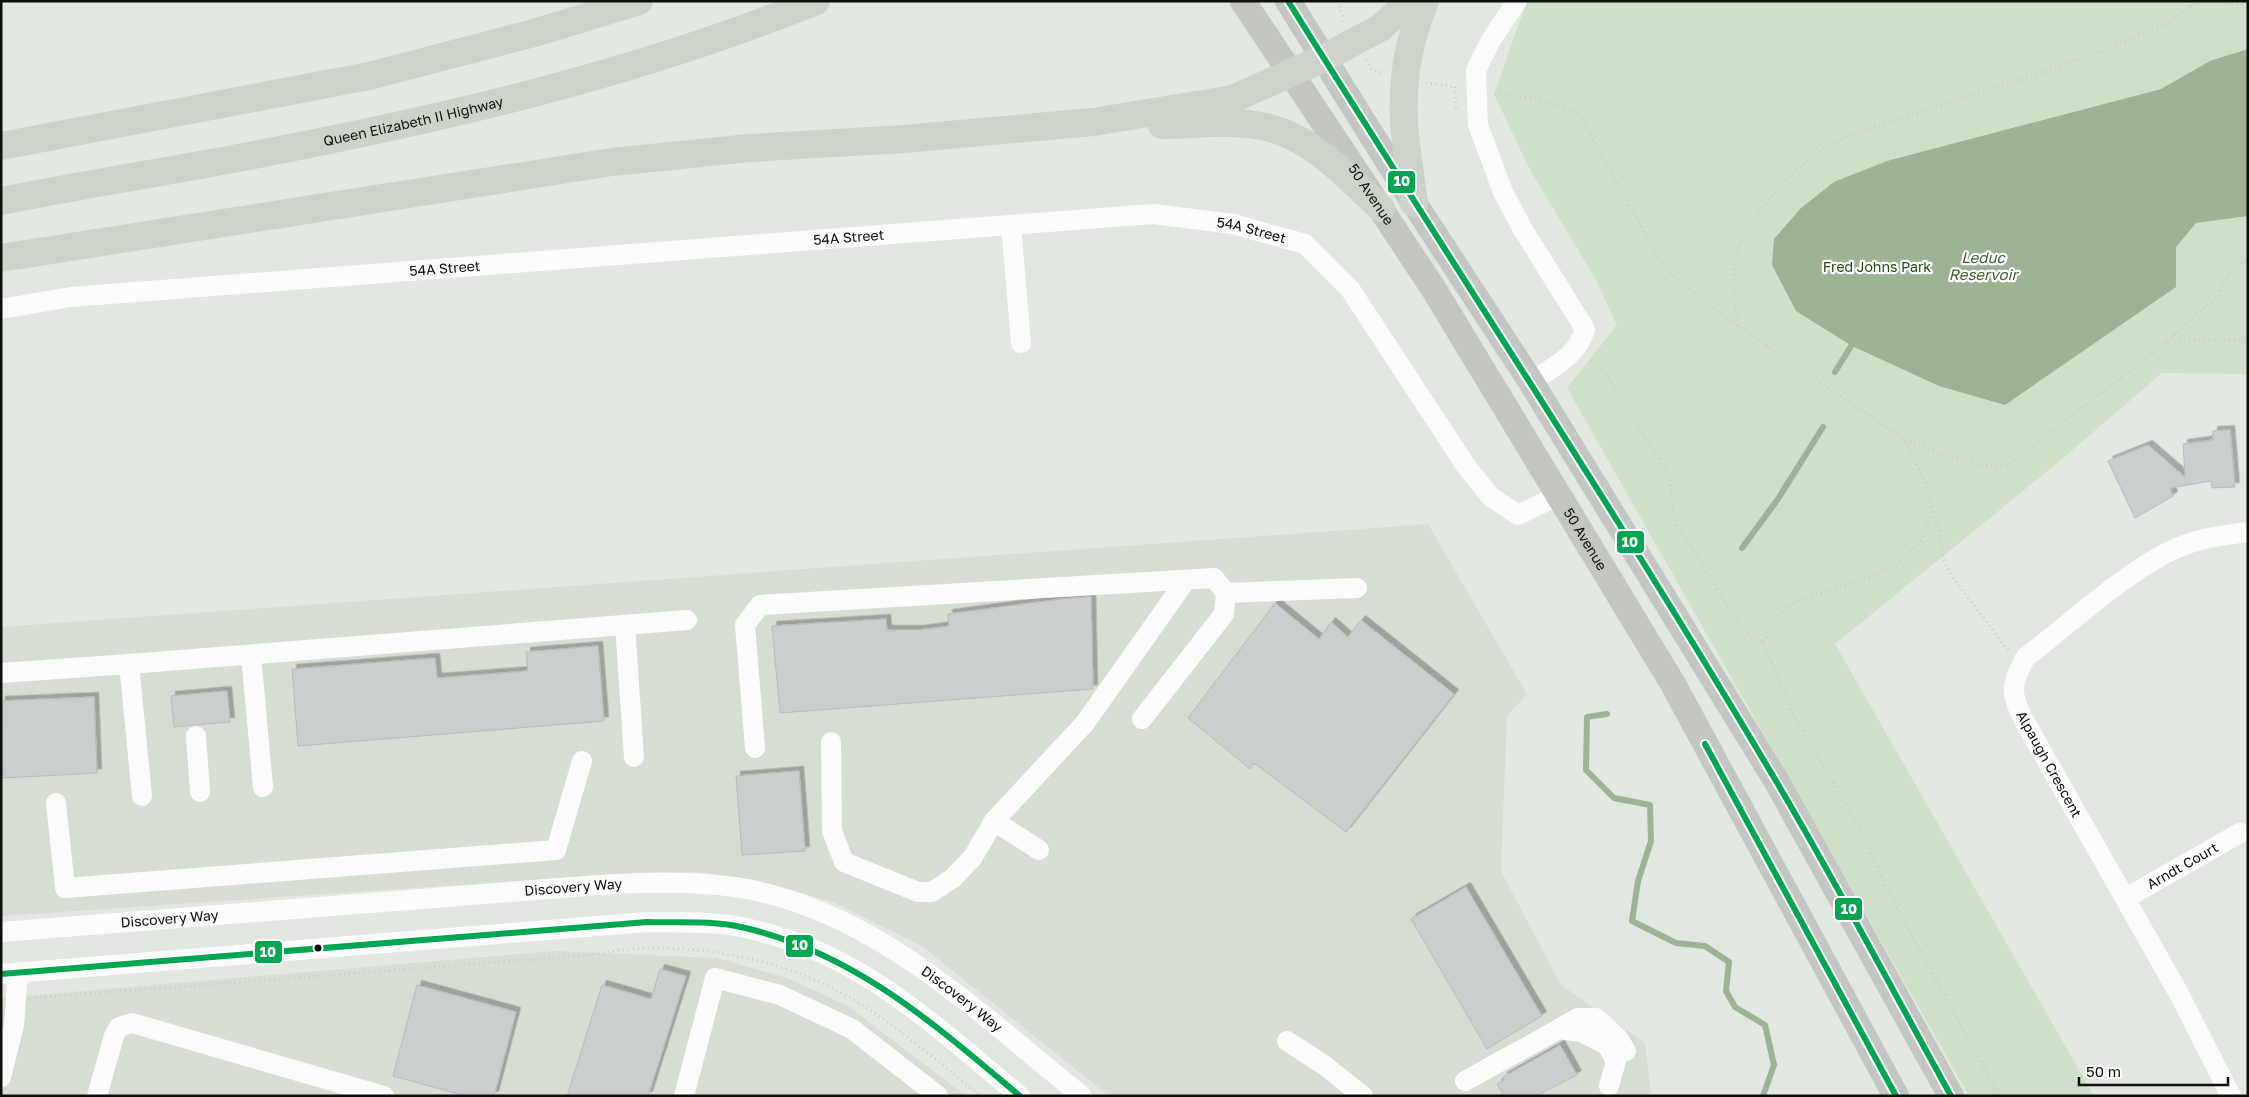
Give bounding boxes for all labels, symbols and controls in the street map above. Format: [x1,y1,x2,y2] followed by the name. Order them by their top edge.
[322,92,505,149] street label: Queen Elizabeth II Highway
[1345,160,1398,228] street label: 50 Avenue
[1387,170,1416,194] line badge: 10
[1394,172,1410,189] text: 10
[1216,213,1288,246] street label: 54A Street
[813,226,885,248] street label: 54A Street
[1949,248,2019,283] water label: Leduc Reservoir
[409,257,481,279] street label: 54A Street
[1823,258,1931,275] park label: Fred Johns Park
[1560,505,1611,573] street label: 50 Avenue
[1616,530,1645,554] line badge: 10
[1622,533,1638,550] text: 10
[2013,707,2086,820] street label: Alpaugh Crescent
[2144,838,2221,892] street label: Arndt Court
[524,875,623,899] street label: Discovery Way
[1834,897,1863,921] line badge: 10
[1841,900,1857,917] text: 10
[120,906,219,931] street label: Discovery Way
[785,934,814,958] line badge: 10
[792,936,808,953] text: 10
[254,940,283,964] line badge: 10
[260,943,276,960] text: 10
[313,943,323,953] unlabelled marker
[918,962,1006,1035] street label: Discovery Way
[2079,1054,2228,1086] scale bar
[2086,1062,2121,1080] text: 50 m

